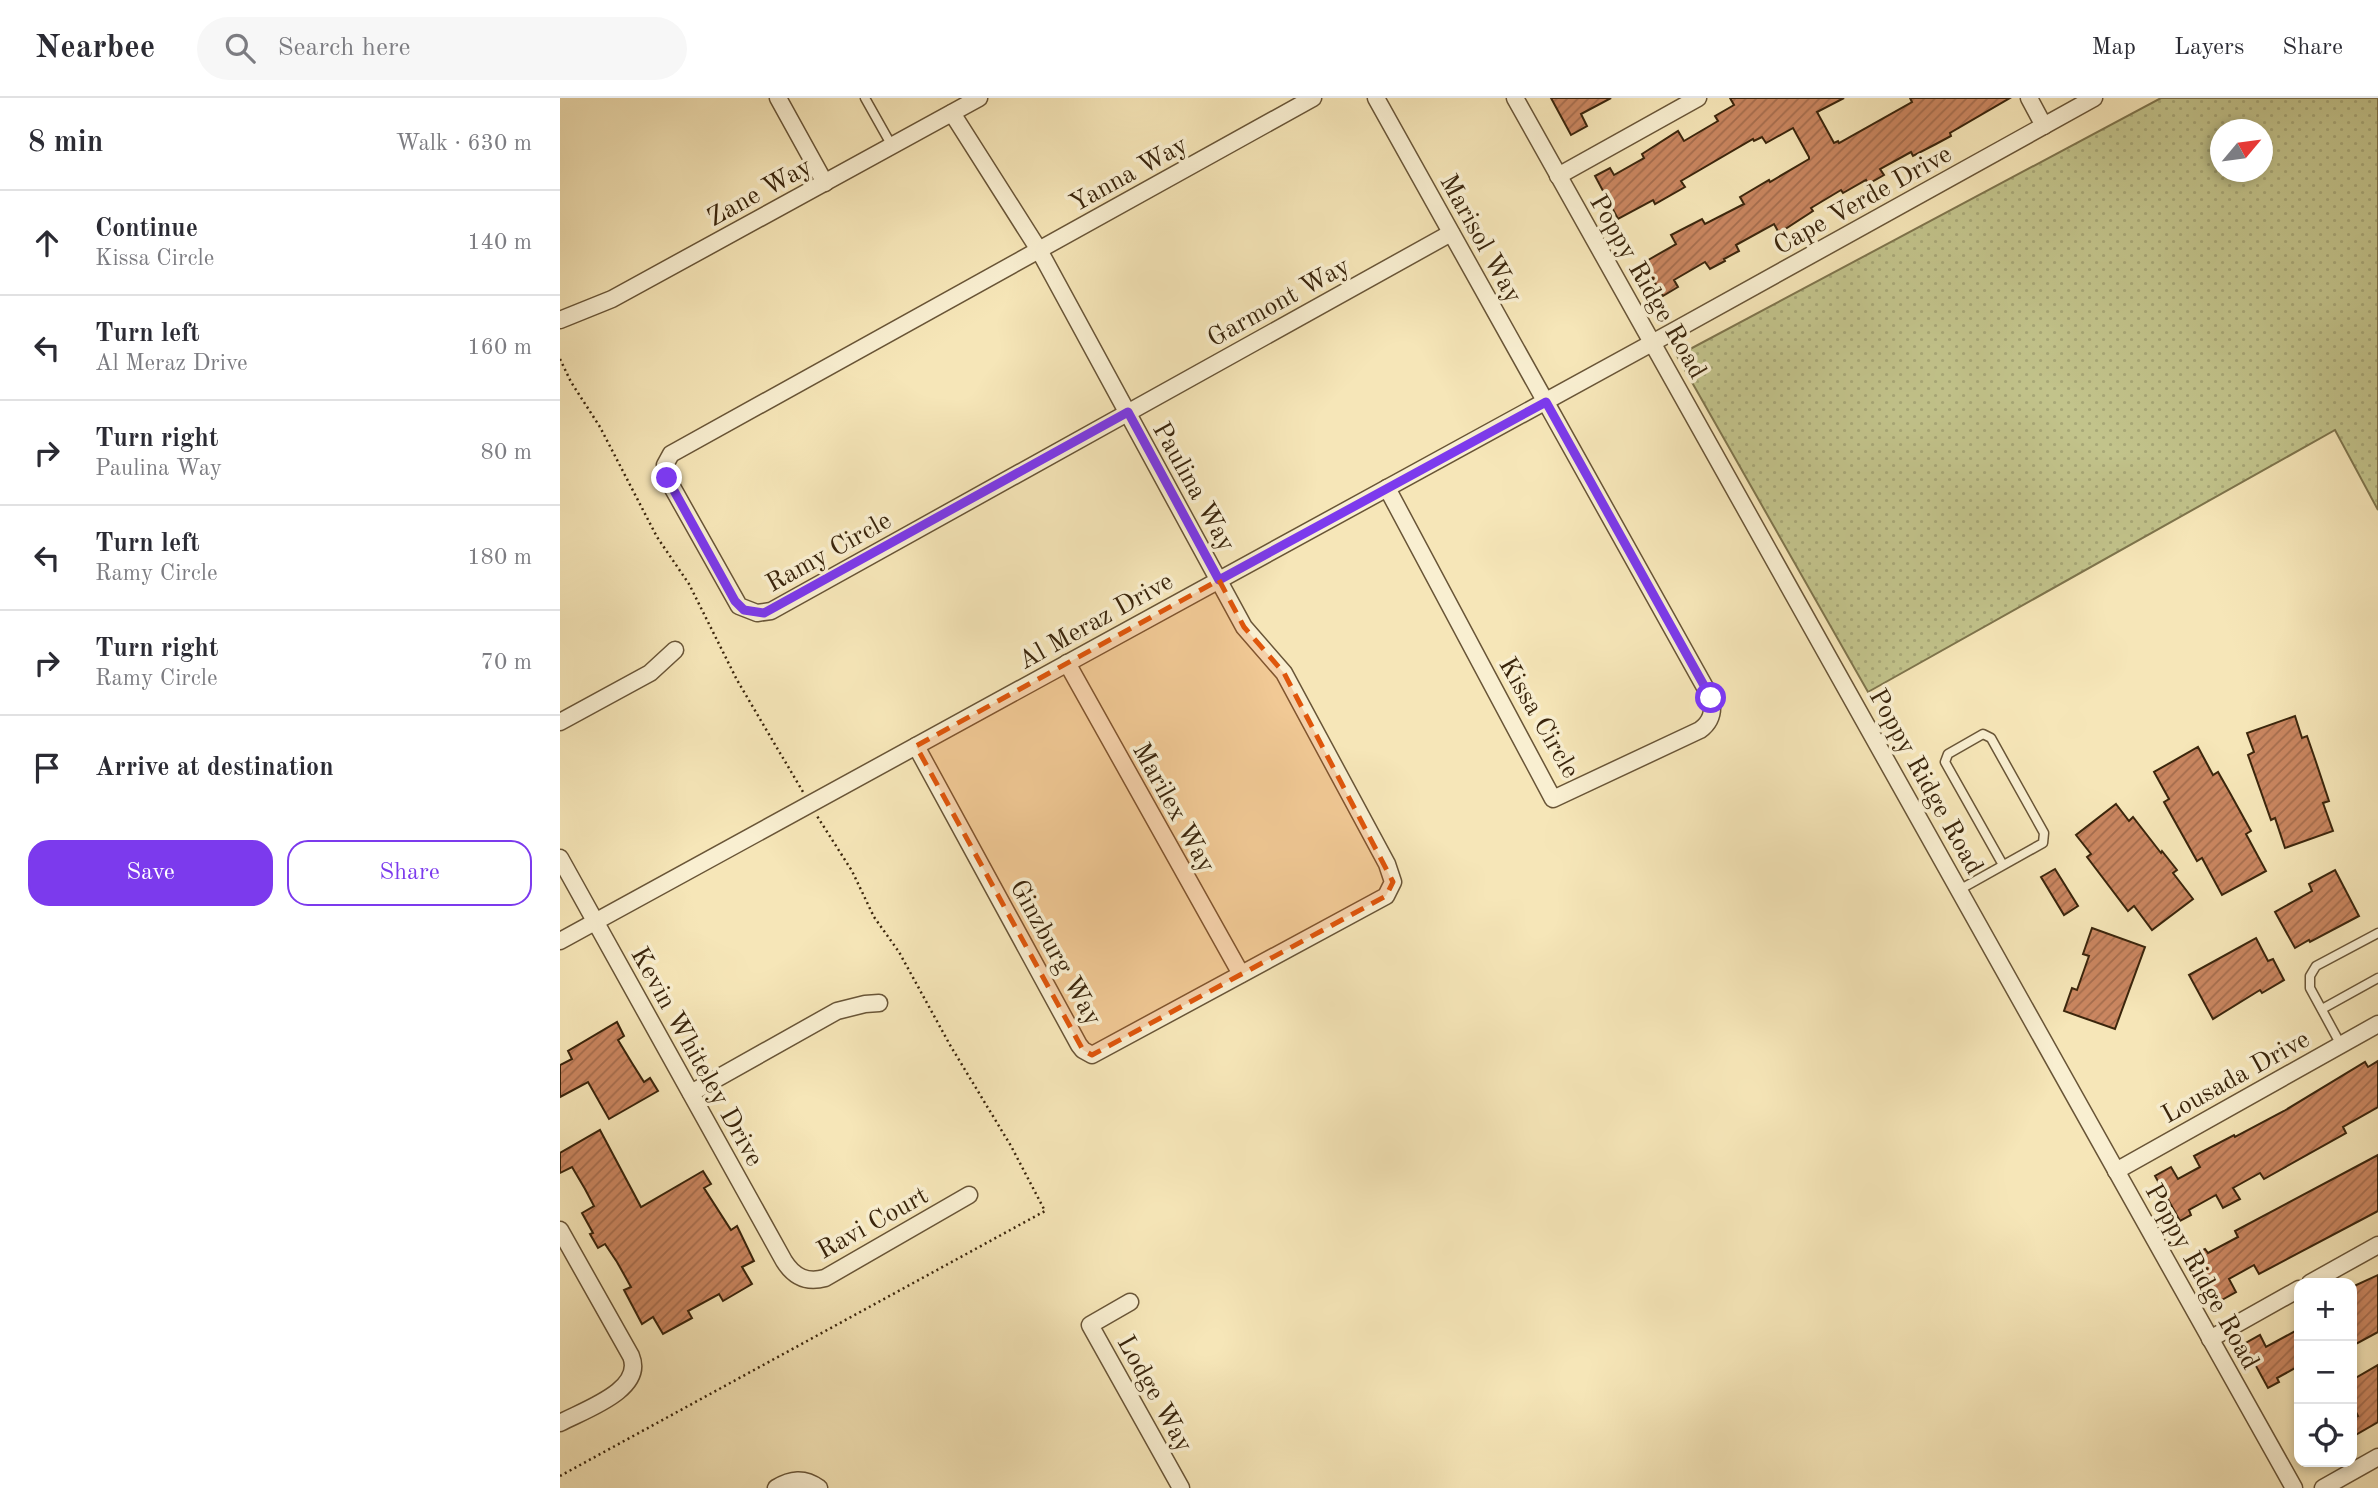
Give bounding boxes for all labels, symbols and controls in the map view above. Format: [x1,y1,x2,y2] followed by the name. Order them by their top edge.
[197,17,687,80] search box
[221,29,259,67] icon: search
[35,32,155,65] text: Nearbee
[277,35,411,61] text: Search here
[2092,36,2136,60] text: Map
[2174,36,2244,60] text: Layers
[2282,36,2343,60] text: Share
[2210,119,2273,182] north arrow
[28,128,103,158] text: 8 min
[396,132,532,155] text: Walk · 630 m
[1066,132,1192,218] street label: Yanna Way
[1770,141,1956,260] street label: Cape Verde Drive
[703,153,817,232] street label: Zane Way
[1434,170,1526,308] street label: Marisol Way
[1584,191,1710,383] street label: Poppy Ridge Road
[95,216,198,242] text: Continue
[28,224,66,262] icon: ahead
[467,231,532,254] text: 140 m
[95,247,214,270] text: Kissa Circle
[1204,253,1355,352] street label: Garmont Way
[95,321,200,347] text: Turn left
[28,329,66,367] icon: left
[467,336,532,359] text: 160 m
[95,352,248,375] text: Al Meraz Drive
[1147,418,1239,556] street label: Paulina Way
[95,426,218,452] text: Turn right
[28,434,66,472] icon: right
[481,441,532,464] text: 80 m
[95,457,222,480] text: Paulina Way
[651,462,682,493] route end
[762,508,896,598] street label: Ramy Circle
[95,531,200,557] text: Turn left
[28,539,66,577] icon: left
[467,546,532,569] text: 180 m
[95,562,218,585] text: Ramy Circle
[1014,569,1178,675] street label: Al Meraz Drive
[95,636,218,662] text: Turn right
[28,644,66,682] icon: right
[481,651,532,674] text: 70 m
[1493,653,1583,783] street label: Kissa Circle
[95,667,218,690] text: Ramy Circle
[1695,682,1726,713] route start
[1864,685,1987,879] street label: Poppy Ridge Road
[1127,739,1220,877] street label: Marilex Way
[28,749,66,787] icon: arrive
[95,755,334,781] text: Arrive at destination
[28,840,273,906] button: Save
[287,840,532,906] button: Share
[1005,876,1106,1030] street label: Ginzburg Way
[625,943,767,1171] street label: Kevin Whiteley Drive
[2158,1027,2314,1129] street label: Lousada Drive
[2140,1180,2263,1374] street label: Poppy Ridge Road
[813,1183,933,1265] street label: Ravi Court
[2294,1278,2357,1467] map controls
[2294,1278,2357,1341] button: +
[1112,1331,1197,1457] street label: Lodge Way
[2294,1341,2357,1404] button: −
[2294,1404,2357,1467] button: locate

